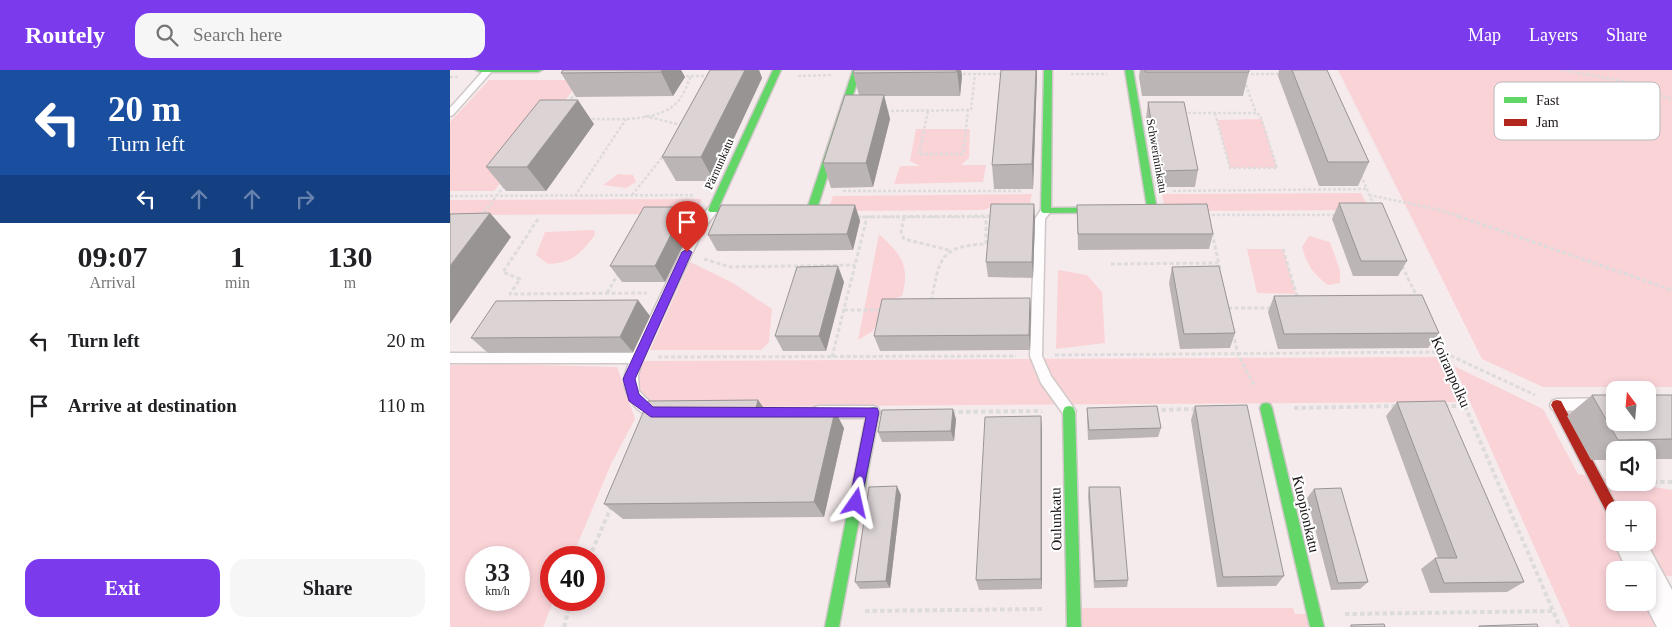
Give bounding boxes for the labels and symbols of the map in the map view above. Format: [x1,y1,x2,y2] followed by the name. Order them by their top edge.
[1494,82,1660,140] legend
[1536,93,1559,108] text: Fast
[1536,115,1559,130] text: Jam
[1144,118,1170,194] street label: Schwerininkatu
[701,136,737,192] street label: Pärnunkatu
[666,201,708,252] pin
[1428,334,1474,410] street label: Koiranpolku
[1606,381,1656,431] north arrow
[1289,474,1323,554] street label: Kuopionkatu
[829,476,881,528] position arrow
[1047,487,1065,551] street label: Oulunkatu
[540,546,605,611] speed limit sign: 40

